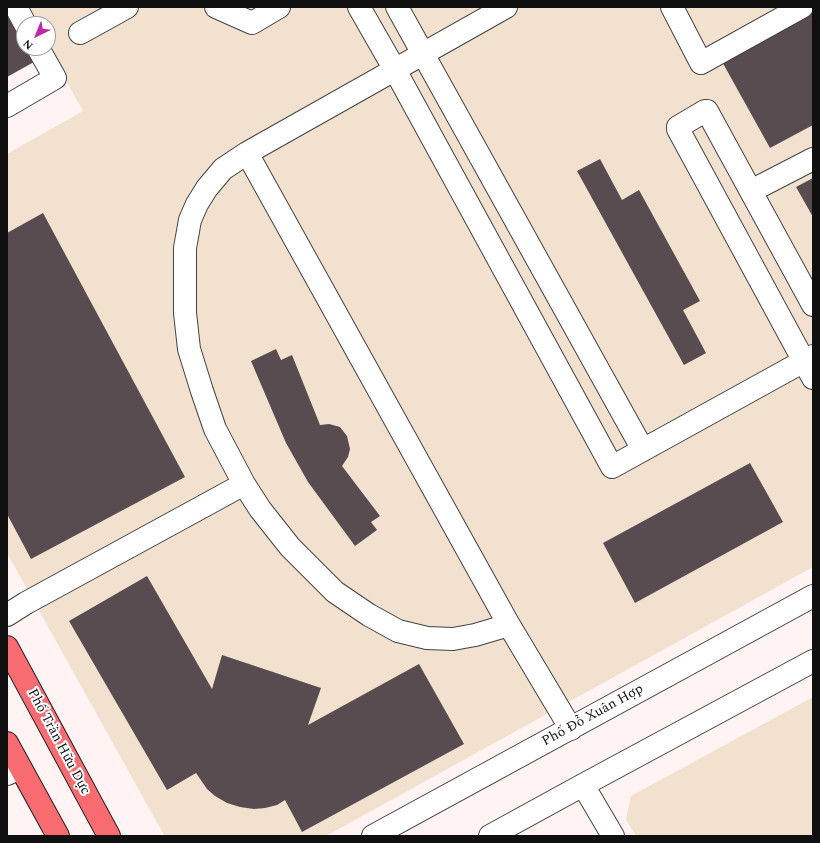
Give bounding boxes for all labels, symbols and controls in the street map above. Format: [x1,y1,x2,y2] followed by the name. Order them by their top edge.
[16,16,56,56] north arrow
[19,35,37,54] text: N
[539,681,647,751] street label: Phố Đỗ Xuân Hợp
[23,686,93,798] street label: Phố Trần Hữu Dực

